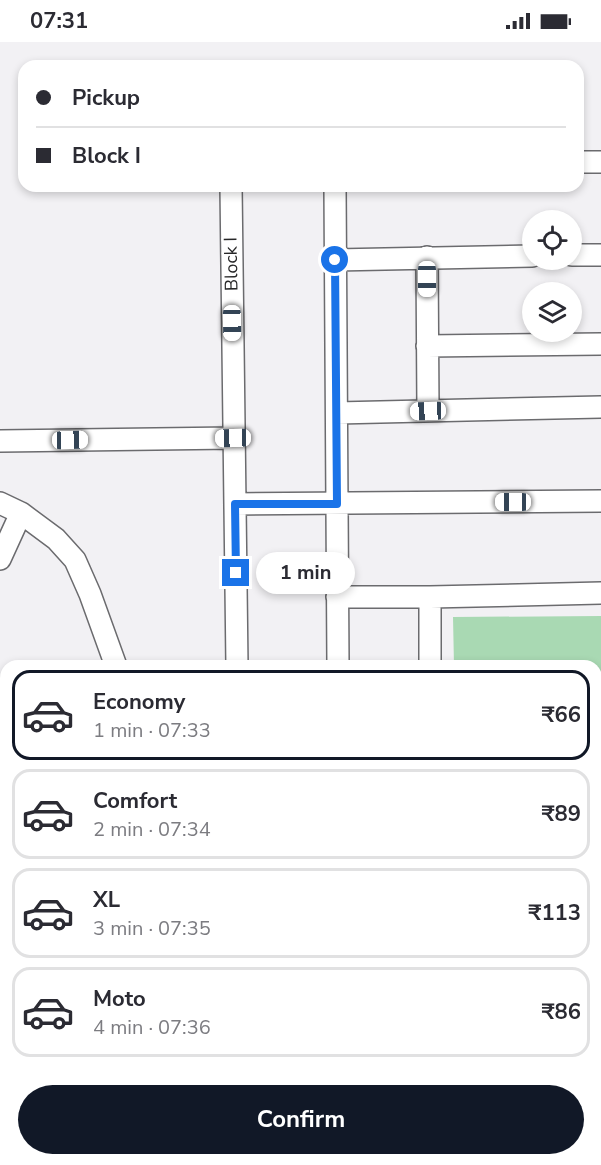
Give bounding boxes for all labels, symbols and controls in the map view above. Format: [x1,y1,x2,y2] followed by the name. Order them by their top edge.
[30,6,88,36] text: 07:31
[72,83,140,113] text: Pickup
[72,141,141,171] text: Block I
[522,210,582,342] map controls
[522,210,582,270] button: locate
[219,237,243,291] street label: Block I
[321,246,348,273] route start
[418,261,436,297] car
[522,282,582,342] button: layers
[223,305,241,341] car
[410,401,446,421] car
[215,429,251,447] car
[52,431,88,449] car
[495,493,531,511] car
[257,552,356,594] callout: 1 min
[222,559,249,586] route end
[280,559,331,586] text: 1 min
[93,687,185,717] text: Economy
[21,688,75,742] icon: car
[541,700,581,730] text: ₹66
[93,717,211,744] text: 1 min · 07:33
[93,786,177,816] text: Comfort
[21,787,75,841] icon: car
[541,799,581,829] text: ₹89
[93,816,211,843] text: 2 min · 07:34
[93,885,120,915] text: XL
[21,886,75,940] icon: car
[528,898,581,928] text: ₹113
[93,915,211,942] text: 3 min · 07:35
[93,984,146,1014] text: Moto
[21,985,75,1039] icon: car
[541,997,581,1027] text: ₹86
[93,1014,211,1041] text: 4 min · 07:36
[18,1085,584,1154] button: Confirm

